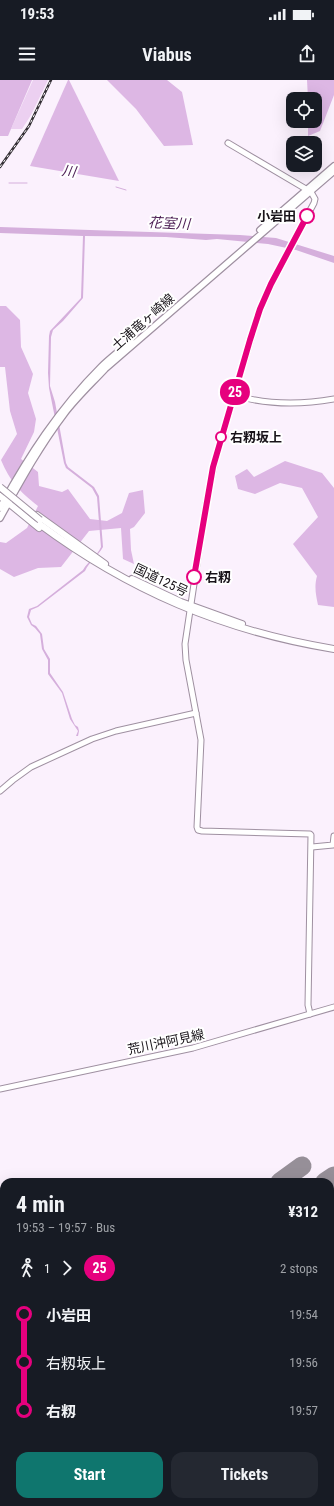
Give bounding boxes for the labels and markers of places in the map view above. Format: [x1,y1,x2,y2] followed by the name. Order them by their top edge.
[299,208,315,224] marker: 小岩田
[257,209,296,224] place label: 小岩田
[230,430,282,445] place label: 右籾坂上
[215,431,227,443] marker: 右籾坂上
[186,569,202,585] marker: 右籾
[205,570,231,585] place label: 右籾

